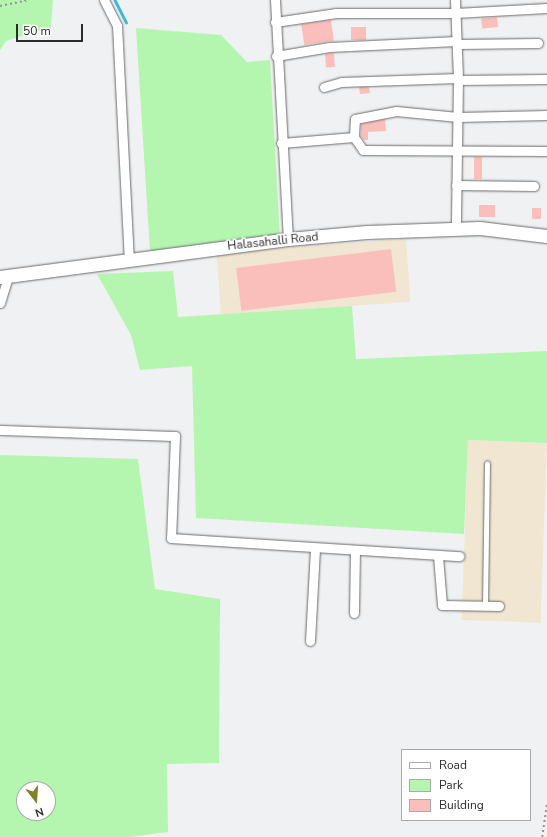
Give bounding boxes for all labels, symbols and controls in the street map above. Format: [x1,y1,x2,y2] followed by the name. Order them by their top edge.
[18,16,85,42] scale bar
[23,23,51,39] text: 50 m
[227,230,319,254] street label: Halasahalli Road
[401,749,531,821] legend
[439,757,467,773] text: Road
[439,777,463,793] text: Park
[16,781,56,821] north arrow
[439,797,484,813] text: Building
[33,804,45,820] text: N

